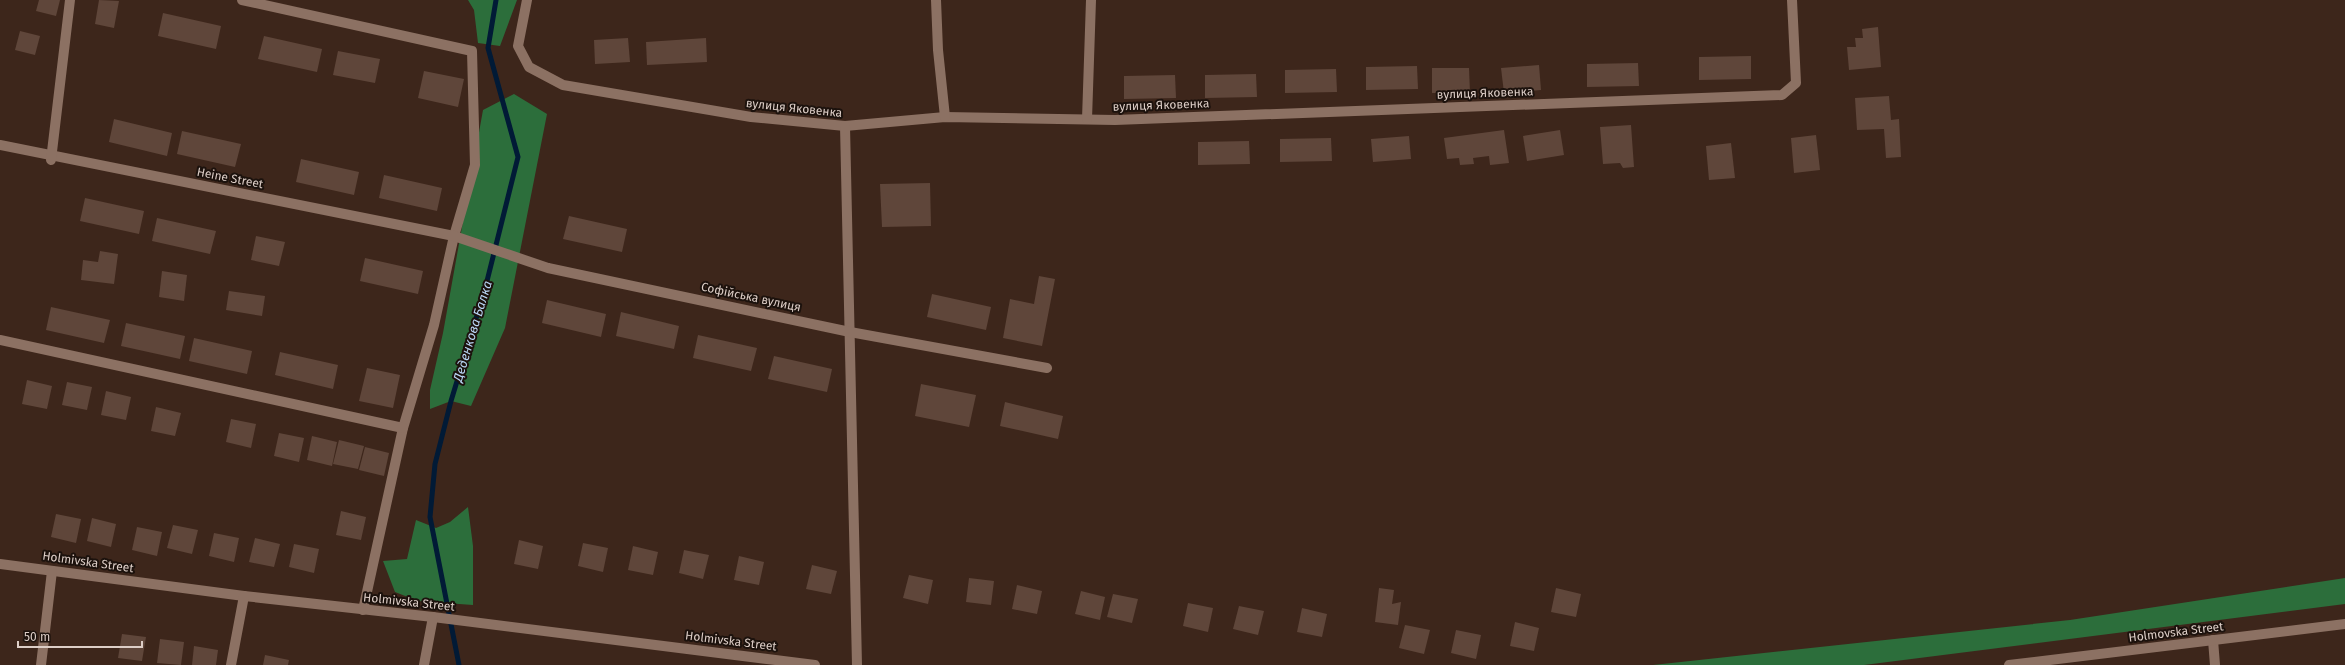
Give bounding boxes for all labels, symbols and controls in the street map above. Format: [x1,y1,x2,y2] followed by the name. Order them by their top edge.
[1436,84,1534,102] street label: вулиця Яковенка
[745,96,843,120] street label: вулиця Яковенка
[1112,96,1210,114] street label: вулиця Яковенка
[196,165,265,191] street label: Heine Street
[450,279,495,384] water label: Деденкова Балка
[700,280,802,314] street label: Софійська вулиця
[41,549,135,575] street label: Holmivska Street
[363,590,456,614] street label: Holmivska Street
[2128,619,2225,645] street label: Holmovska Street
[18,623,142,649] scale bar
[684,628,778,654] street label: Holmivska Street
[24,630,50,644] text: 50 m

